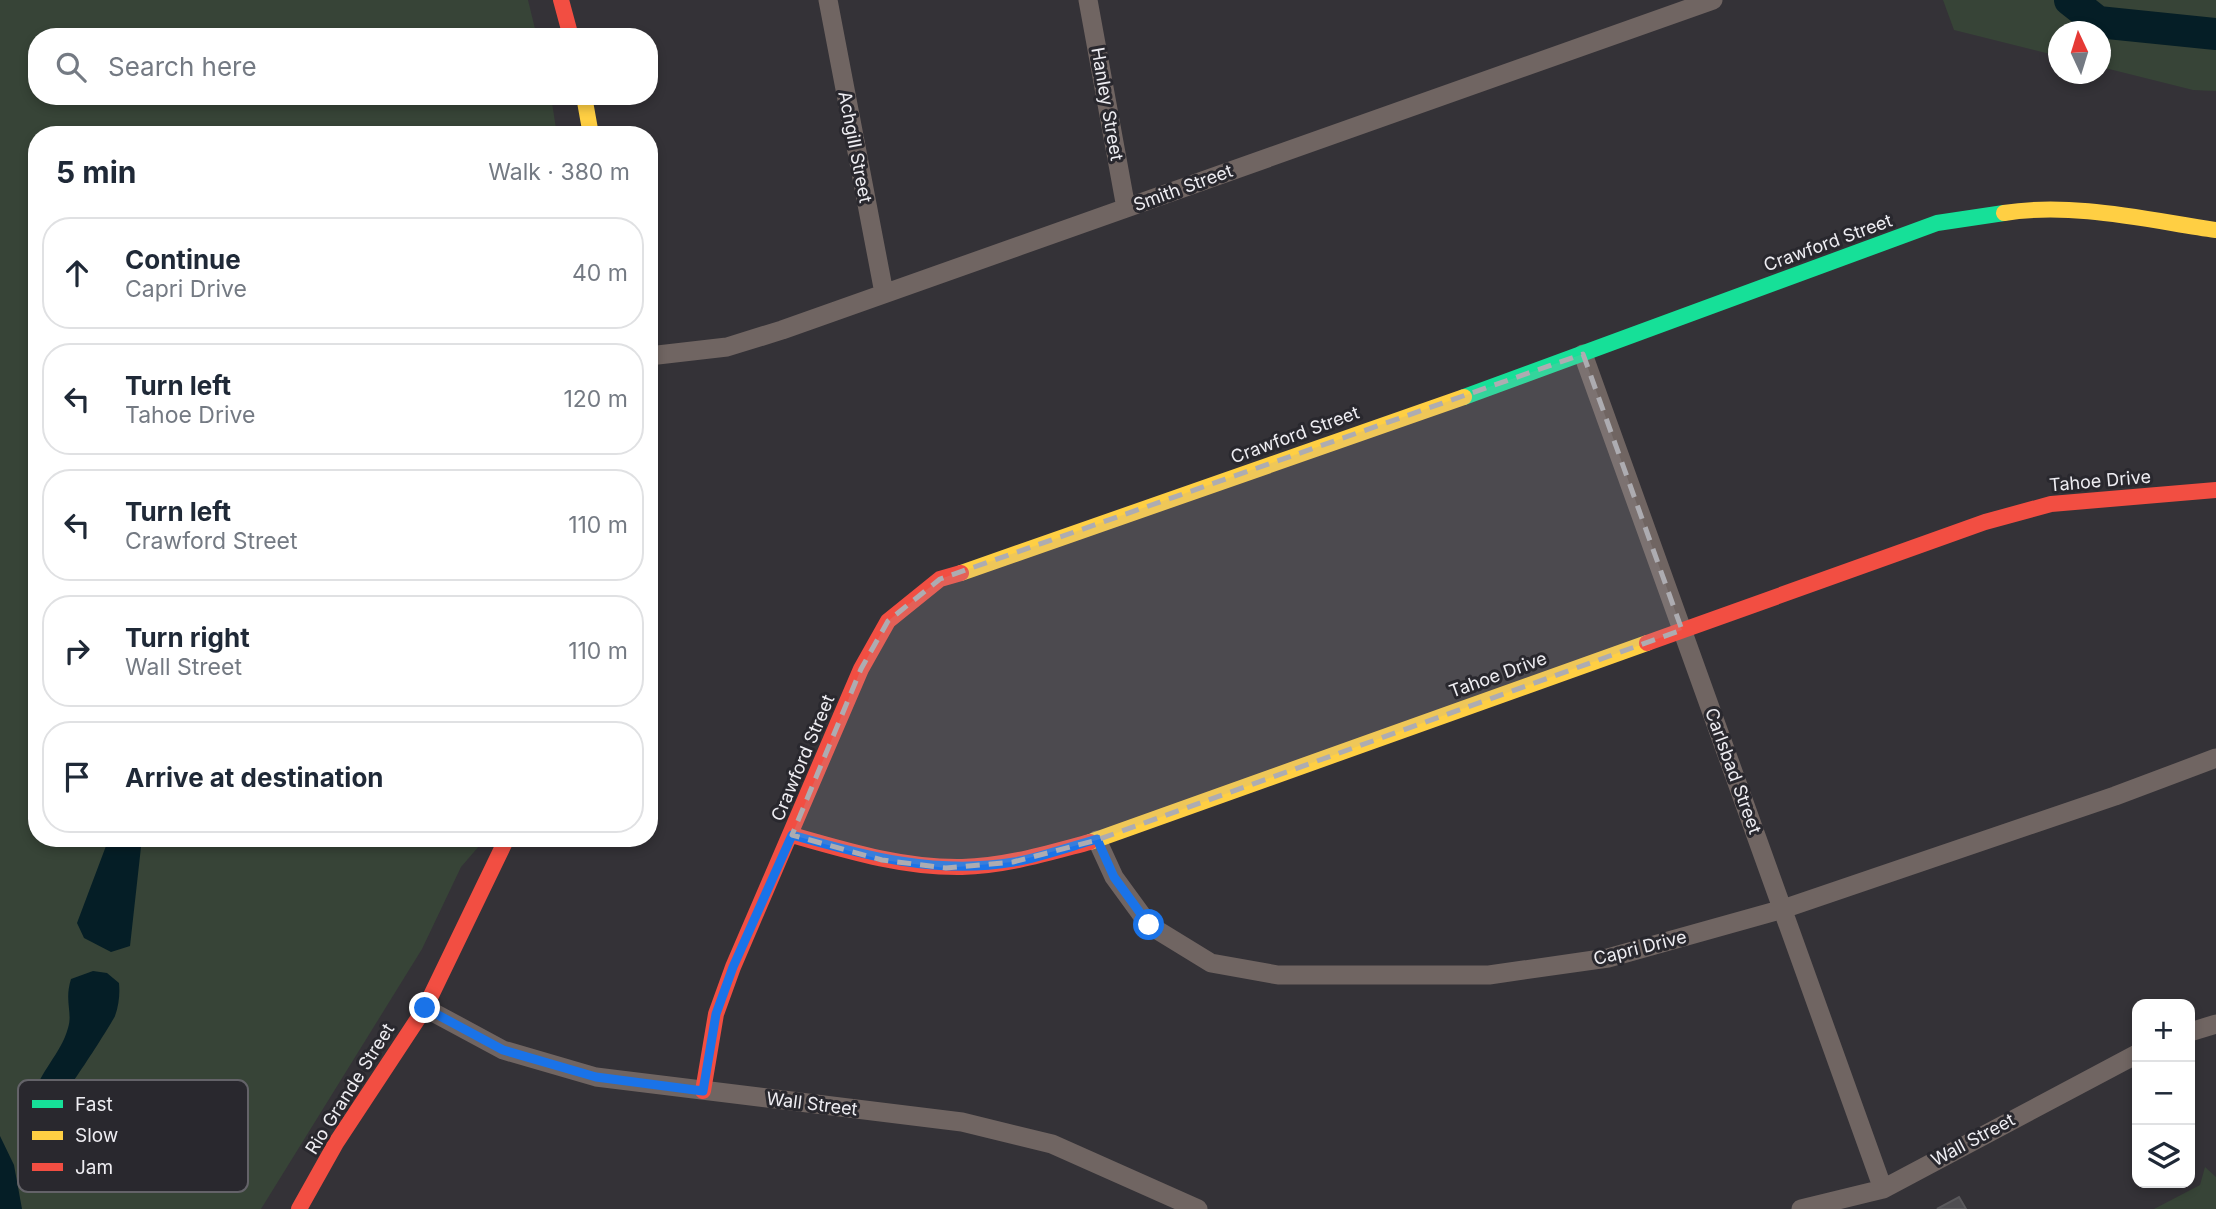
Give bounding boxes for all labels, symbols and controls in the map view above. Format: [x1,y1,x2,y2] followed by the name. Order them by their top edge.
[2048,21,2111,84] north arrow
[28,28,658,105] search box
[1087,46,1128,162] street label: Hanley Street
[52,48,90,86] icon: search
[108,51,257,82] text: Search here
[834,89,877,205] street label: Achgill Street
[56,154,136,190] text: 5 min
[488,158,630,186] text: Walk · 380 m
[1130,160,1235,215] street label: Smith Street
[1761,210,1895,275] street label: Crawford Street
[125,244,241,275] text: Continue
[58,254,96,292] icon: ahead
[572,259,628,287] text: 40 m
[125,275,247,303] text: Capri Drive
[125,370,231,401] text: Turn left
[58,380,96,418] icon: left
[563,385,628,413] text: 120 m
[125,401,255,429] text: Tahoe Drive
[1228,402,1362,467] street label: Crawford Street
[2048,466,2152,495] street label: Tahoe Drive
[125,496,231,527] text: Turn left
[58,506,96,544] icon: left
[568,511,628,539] text: 110 m
[125,527,298,555] text: Crawford Street
[125,622,250,653] text: Turn right
[58,632,96,670] icon: right
[568,637,628,665] text: 110 m
[1446,647,1549,702] street label: Tahoe Drive
[125,653,242,681] text: Wall Street
[766,691,839,824] street label: Crawford Street
[1701,705,1766,837] street label: Carlsbad Street
[58,758,96,796] icon: arrive
[125,762,384,793] text: Arrive at destination
[1133,909,1164,940] route start
[1591,926,1689,969] street label: Capri Drive
[409,992,440,1023] route end
[2132,999,2195,1188] map controls
[2132,999,2195,1062] button: +
[301,1019,398,1158] street label: Rio Grande Street
[2132,1062,2195,1125] button: −
[18,1080,248,1192] legend
[765,1088,859,1120] street label: Wall Street
[75,1093,113,1116] text: Fast
[1927,1109,2018,1170] street label: Wall Street
[75,1124,118,1147] text: Slow
[2132,1125,2195,1188] button: layers
[75,1156,113,1179] text: Jam

